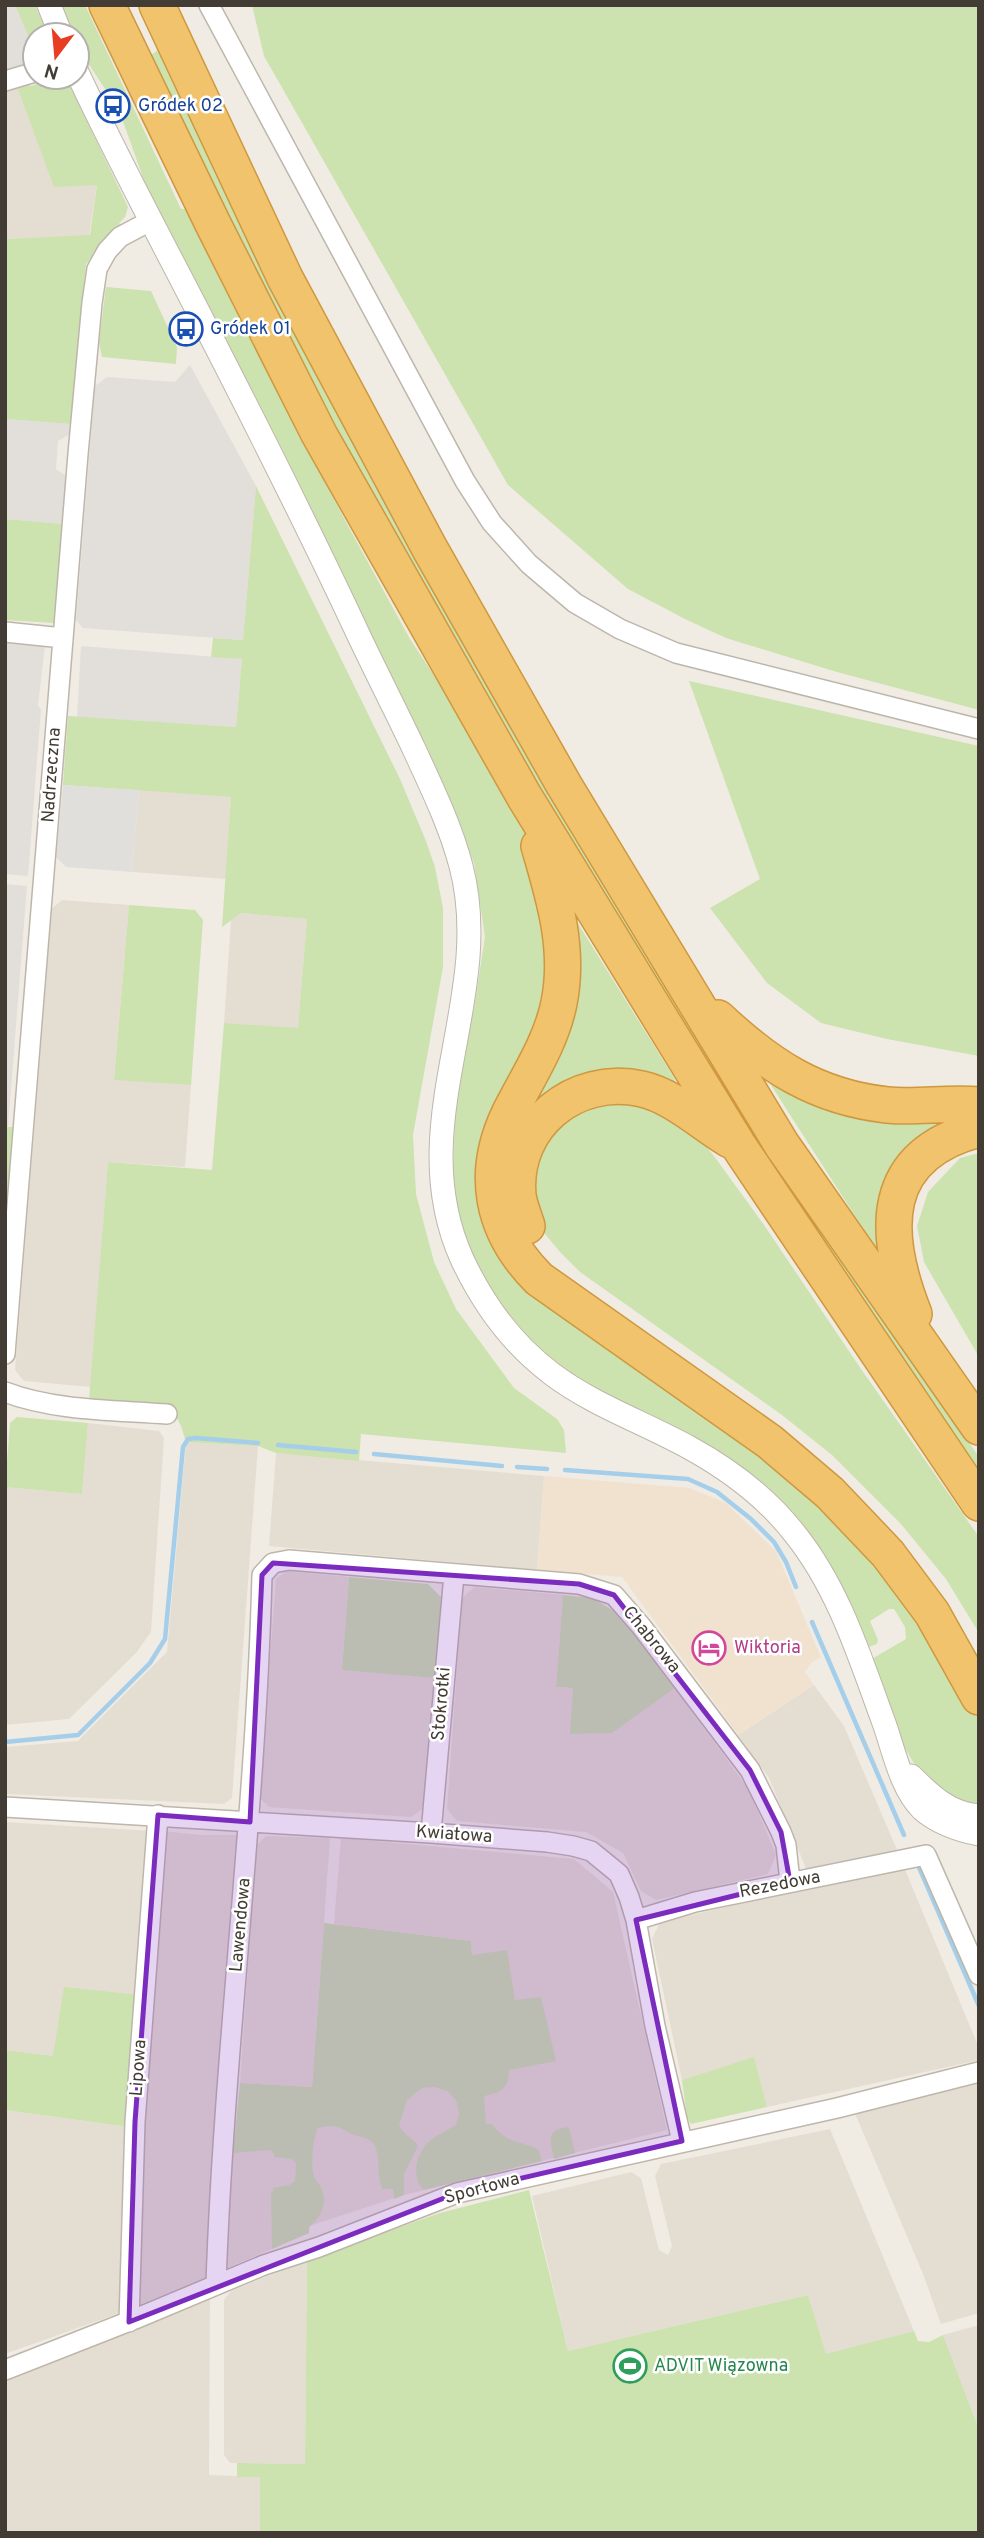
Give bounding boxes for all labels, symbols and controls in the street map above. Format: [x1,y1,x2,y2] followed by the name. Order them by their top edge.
[21,21,91,91] north arrow
[42,57,62,84] text: N
[94,87,132,125] bus stop icon: Gródek 02
[138,95,223,118] place label: Gródek 02
[167,310,205,348] bus stop icon: Gródek 01
[210,318,291,341] place label: Gródek 01
[37,727,67,823] street label: Nadrzeczna
[617,1602,685,1678] street label: Chabrowa
[690,1629,728,1667] hotel icon: Wiktoria
[734,1637,801,1660] place label: Wiktoria
[427,1666,457,1742] street label: Stokrotki
[415,1821,493,1849] street label: Kwiatowa
[738,1866,822,1904] street label: Rezedowa
[225,1877,257,1973] street label: Lawendowa
[126,2039,152,2097] street label: Lipowa
[442,2168,522,2210] street label: Sportowa
[611,2347,649,2385] sports icon: ADVIT Wiązowna
[654,2355,788,2378] place label: ADVIT Wiązowna

